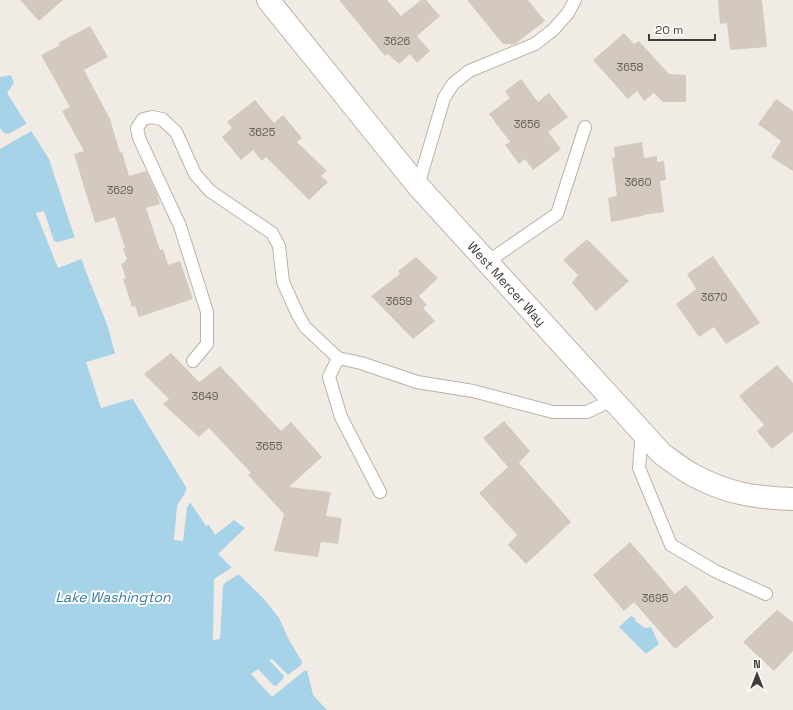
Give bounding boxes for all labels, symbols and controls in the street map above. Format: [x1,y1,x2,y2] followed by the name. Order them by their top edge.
[649,16,715,42] scale bar
[655,22,683,38] text: 20 m
[384,34,411,48] house number: 3626
[617,60,644,74] house number: 3658
[514,117,541,131] house number: 3656
[249,125,276,139] house number: 3625
[624,175,652,189] house number: 3660
[107,183,134,197] house number: 3629
[464,238,550,330] street label: West Mercer Way
[701,290,727,304] house number: 3670
[386,294,413,308] house number: 3659
[192,389,219,403] house number: 3649
[256,439,283,453] house number: 3655
[55,588,171,606] water label: Lake Washington
[642,591,669,605] house number: 3695
[737,654,777,694] north arrow
[753,657,761,671] text: N

